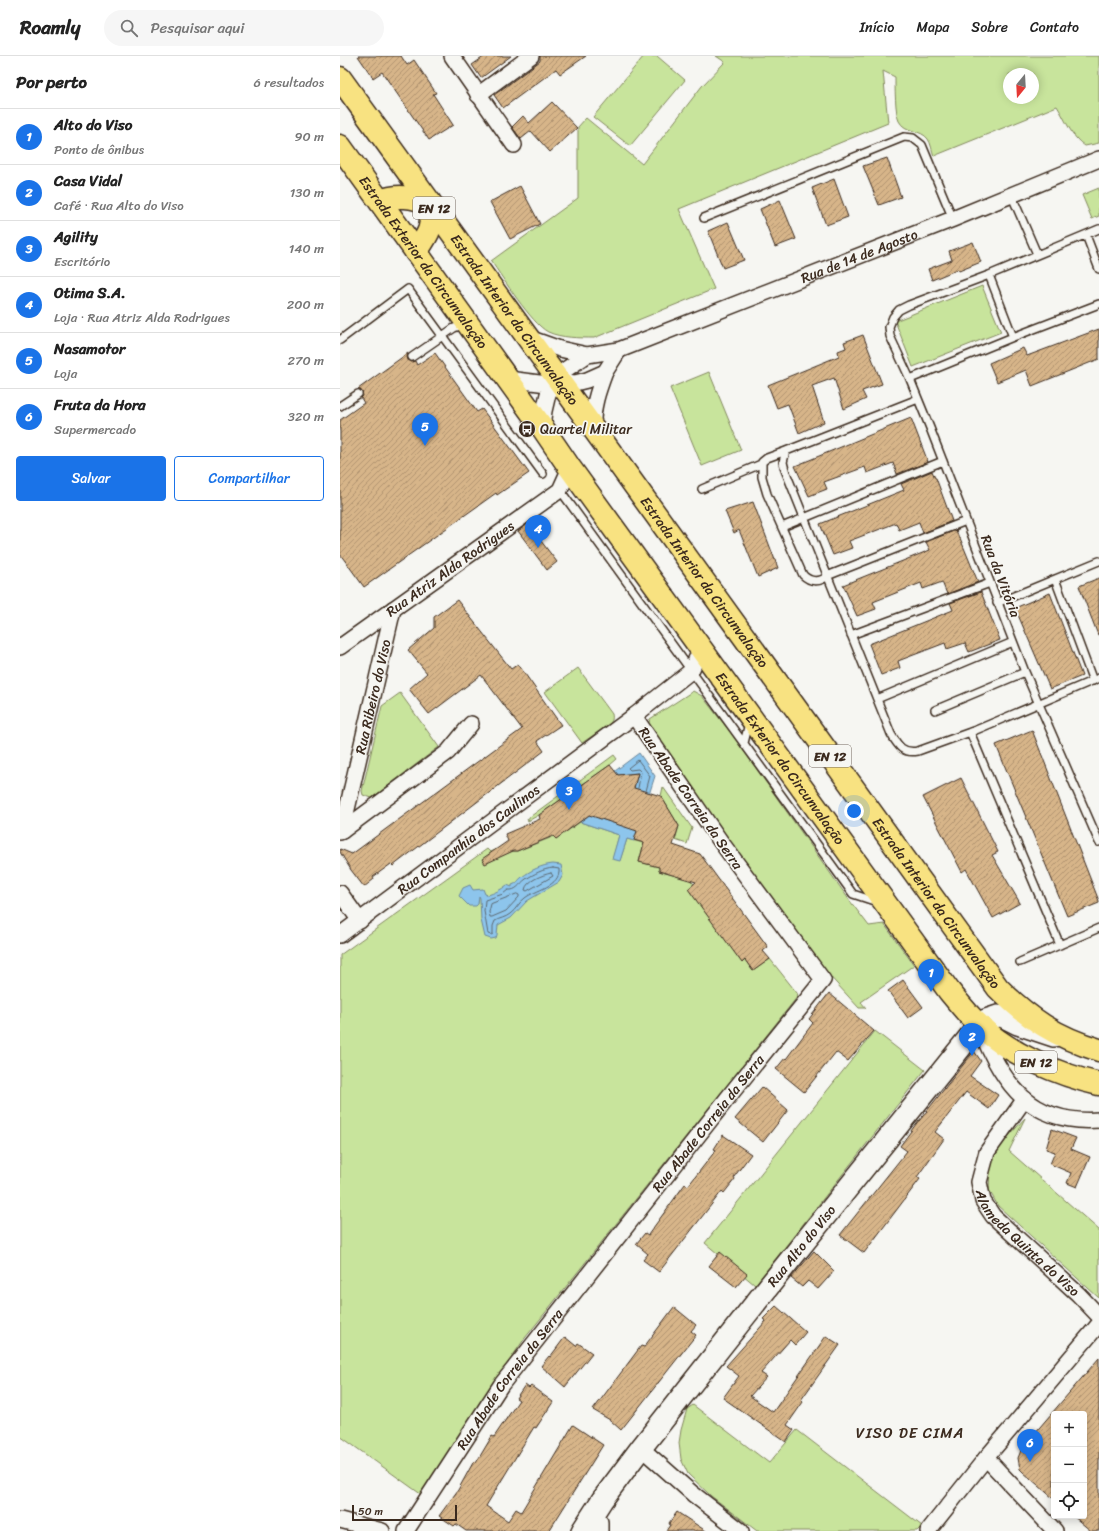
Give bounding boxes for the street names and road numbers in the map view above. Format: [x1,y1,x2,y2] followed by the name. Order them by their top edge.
[352,170,494,355] street label: Estrada Exterior da Circunvalação
[413,197,455,219] road number: EN 12
[797,222,922,291] street label: Rua de 14 de Agosto
[443,229,585,411] street label: Estrada Interior da Circunvalação
[633,491,775,674] street label: Estrada Interior da Circunvalação
[381,514,520,624] street label: Rua Atriz Alda Rodrigues
[973,531,1028,621] street label: Rua da Vitória
[348,637,399,757] street label: Rua Ribeiro do Viso
[708,666,851,850] street label: Estrada Exterior da Circunvalação
[632,722,750,876] street label: Rua Abade Correia da Serra
[809,745,851,767] road number: EN 12
[392,778,545,901] street label: Rua Companhia dos Caulinos
[865,812,1007,994] street label: Estrada Interior da Circunvalação
[646,1048,772,1198] street label: Rua Abade Correia da Serra
[1015,1051,1057,1073] road number: EN 12
[968,1187,1086,1303] street label: Alameda Quinta do Viso
[761,1199,843,1293] street label: Rua Alto do Viso
[450,1302,571,1455] street label: Rua Abade Correia da Serra

